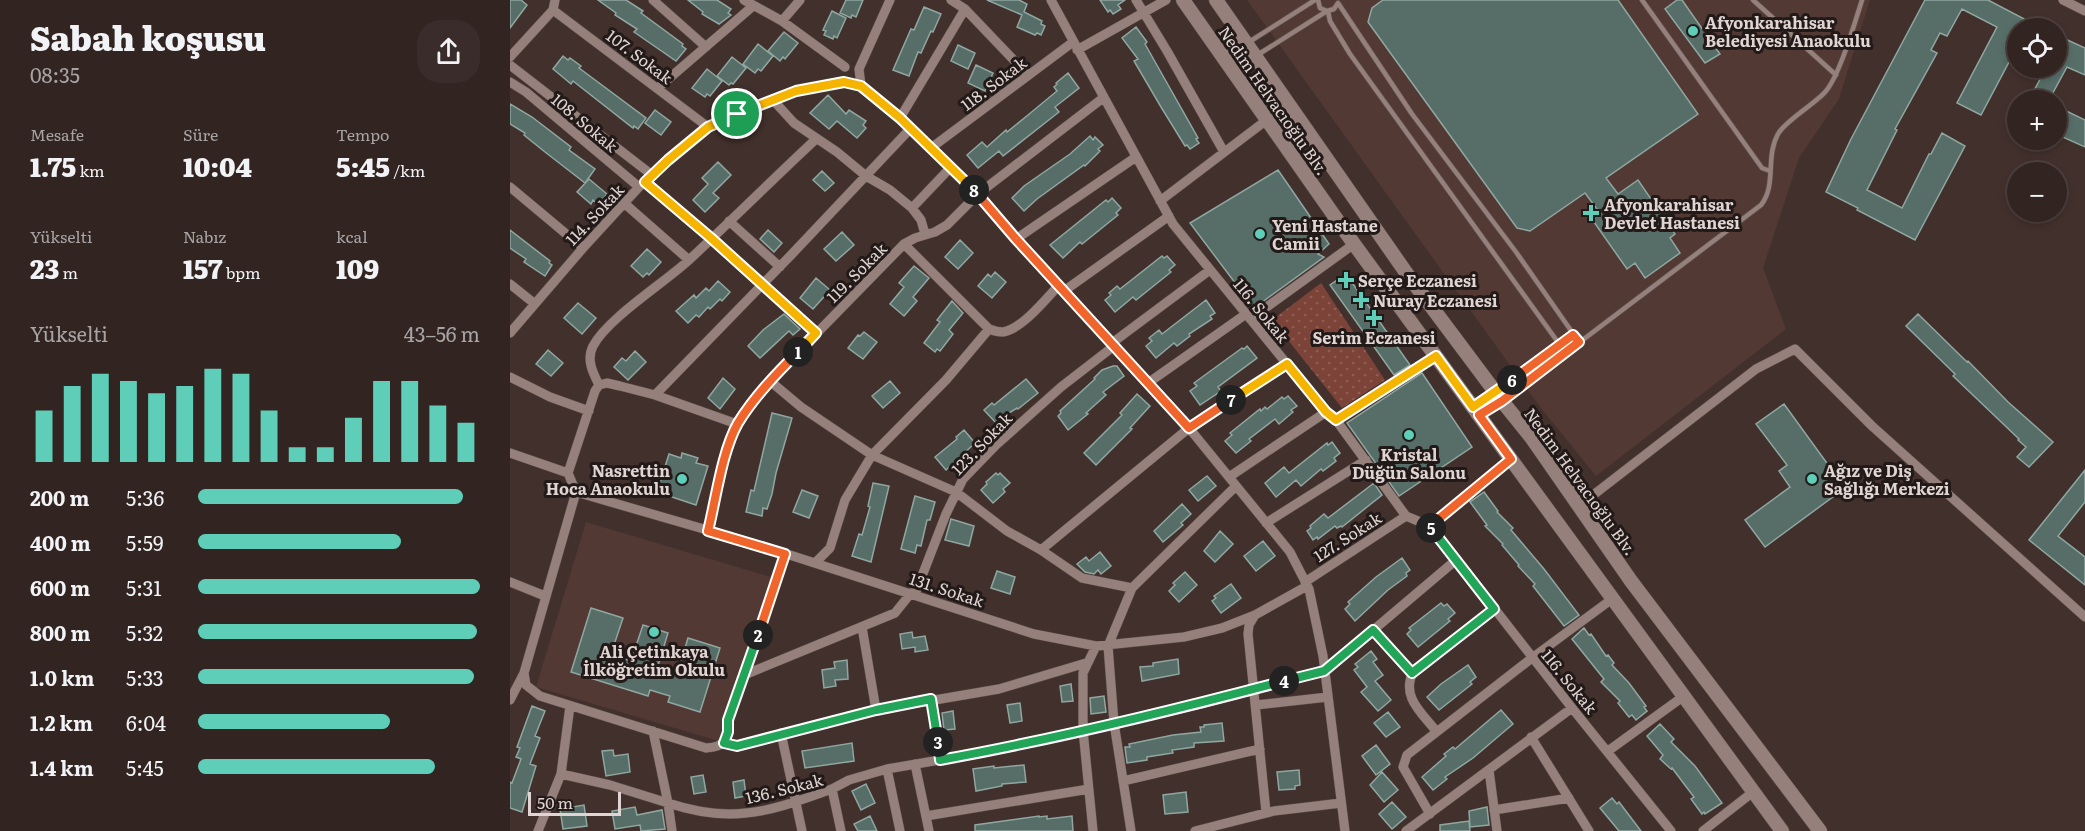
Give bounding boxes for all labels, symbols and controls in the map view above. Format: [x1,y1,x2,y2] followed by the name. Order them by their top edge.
[1705,10,1871,52] place label: Afyonkarahisar Belediyesi Anaokulu
[30,12,266,61] text: Sabah koşusu
[2007,18,2067,222] map controls
[2007,18,2067,78] button: locate
[417,20,480,83] button: share
[1213,21,1335,179] street label: Nedim Helvacıoğlu Blv.
[602,23,678,89] street label: 107. Sokak
[1686,24,1700,38] marker: Afyonkarahisar Belediyesi Anaokulu
[955,50,1031,116] street label: 118. Sokak
[30,59,80,89] text: 08:35
[547,87,624,157] street label: 108. Sokak
[711,88,762,139] pin
[2007,90,2067,150] button: +
[720,97,753,130] icon: arrive
[30,122,84,146] text: Mesafe
[183,122,218,146] text: Süre
[336,122,389,146] text: Tempo
[30,146,76,185] text: 1.75
[183,146,252,185] text: 10:04
[336,146,390,185] text: 5:45
[76,158,105,182] text: km
[390,158,425,182] text: /km
[2007,162,2067,222] button: −
[959,175,989,205] pin: 8
[559,178,629,250] street label: 114. Sokak
[969,178,979,202] text: 8
[1604,192,1740,234] place label: Afyonkarahisar Devlet Hastanesi
[1582,204,1600,222] marker: Afyonkarahisar Devlet Hastanesi
[1272,213,1378,255] place label: Yeni Hastane Camii
[30,224,92,248] text: Yükselti
[183,224,226,248] text: Nabız
[336,224,368,248] text: kcal
[1253,227,1267,241] marker: Yeni Hastane Camii
[820,236,892,308] street label: 119. Sokak
[30,248,59,287] text: 23
[183,248,223,287] text: 157
[336,248,379,287] text: 109
[59,260,78,284] text: m
[223,260,260,284] text: bpm
[1358,268,1477,292] place label: Serçe Eczanesi
[1228,273,1296,348] street label: 116. Sokak
[1339,273,1353,287] marker: Serçe Eczanesi
[1373,288,1498,312] place label: Nuray Eczanesi
[1354,293,1368,307] marker: Nuray Eczanesi
[1367,311,1381,325] marker: Serim Eczanesi
[30,318,108,348] text: Yükselti
[404,318,480,348] text: 43–56 m
[1312,325,1436,349] place label: Serim Eczanesi
[783,337,813,367] pin: 1
[795,340,801,364] text: 1
[1497,365,1527,395] pin: 6
[1507,368,1517,392] text: 6
[1216,385,1246,415] pin: 7
[1227,388,1235,412] text: 7
[1519,402,1643,560] street label: Nedim Helvacıoğlu Blv.
[945,406,1017,480] street label: 123. Sokak
[1402,428,1416,442] marker: Kristal Düğün Salonu
[1352,442,1466,484] place label: Kristal Düğün Salonu
[546,458,670,500] place label: Nasrettin Hoca Anaokulu
[1824,458,1950,500] place label: Ağız ve Diş Sağlığı Merkezi
[675,472,689,486] marker: Nasrettin Hoca Anaokulu
[1805,472,1819,486] marker: Ağız ve Diş Sağlığı Merkezi
[30,482,89,512] text: 200 m
[126,482,164,512] text: 5:36
[1308,505,1386,567] street label: 127. Sokak
[1416,513,1446,543] pin: 5
[1427,516,1435,540] text: 5
[30,527,91,557] text: 400 m
[126,527,163,557] text: 5:59
[907,566,988,612] street label: 131. Sokak
[30,572,90,602] text: 600 m
[126,572,162,602] text: 5:31
[30,617,90,647] text: 800 m
[126,617,163,647] text: 5:32
[743,620,773,650] pin: 2
[754,623,762,647] text: 2
[647,625,661,639] marker: Ali Çetinkaya İlköğretim Okulu
[583,639,725,681] place label: Ali Çetinkaya İlköğretim Okulu
[1536,644,1604,719] street label: 116. Sokak
[30,662,95,692] text: 1.0 km
[126,662,164,692] text: 5:33
[1269,666,1299,696] pin: 4
[1279,669,1289,693] text: 4
[30,707,93,737] text: 1.2 km
[126,707,166,737] text: 6:04
[923,727,953,757] pin: 3
[934,730,942,754] text: 3
[30,752,94,782] text: 1.4 km
[126,752,164,782] text: 5:45
[743,767,826,809] street label: 136. Sokak
[528,789,621,816] scale bar
[537,790,573,814] text: 50 m

